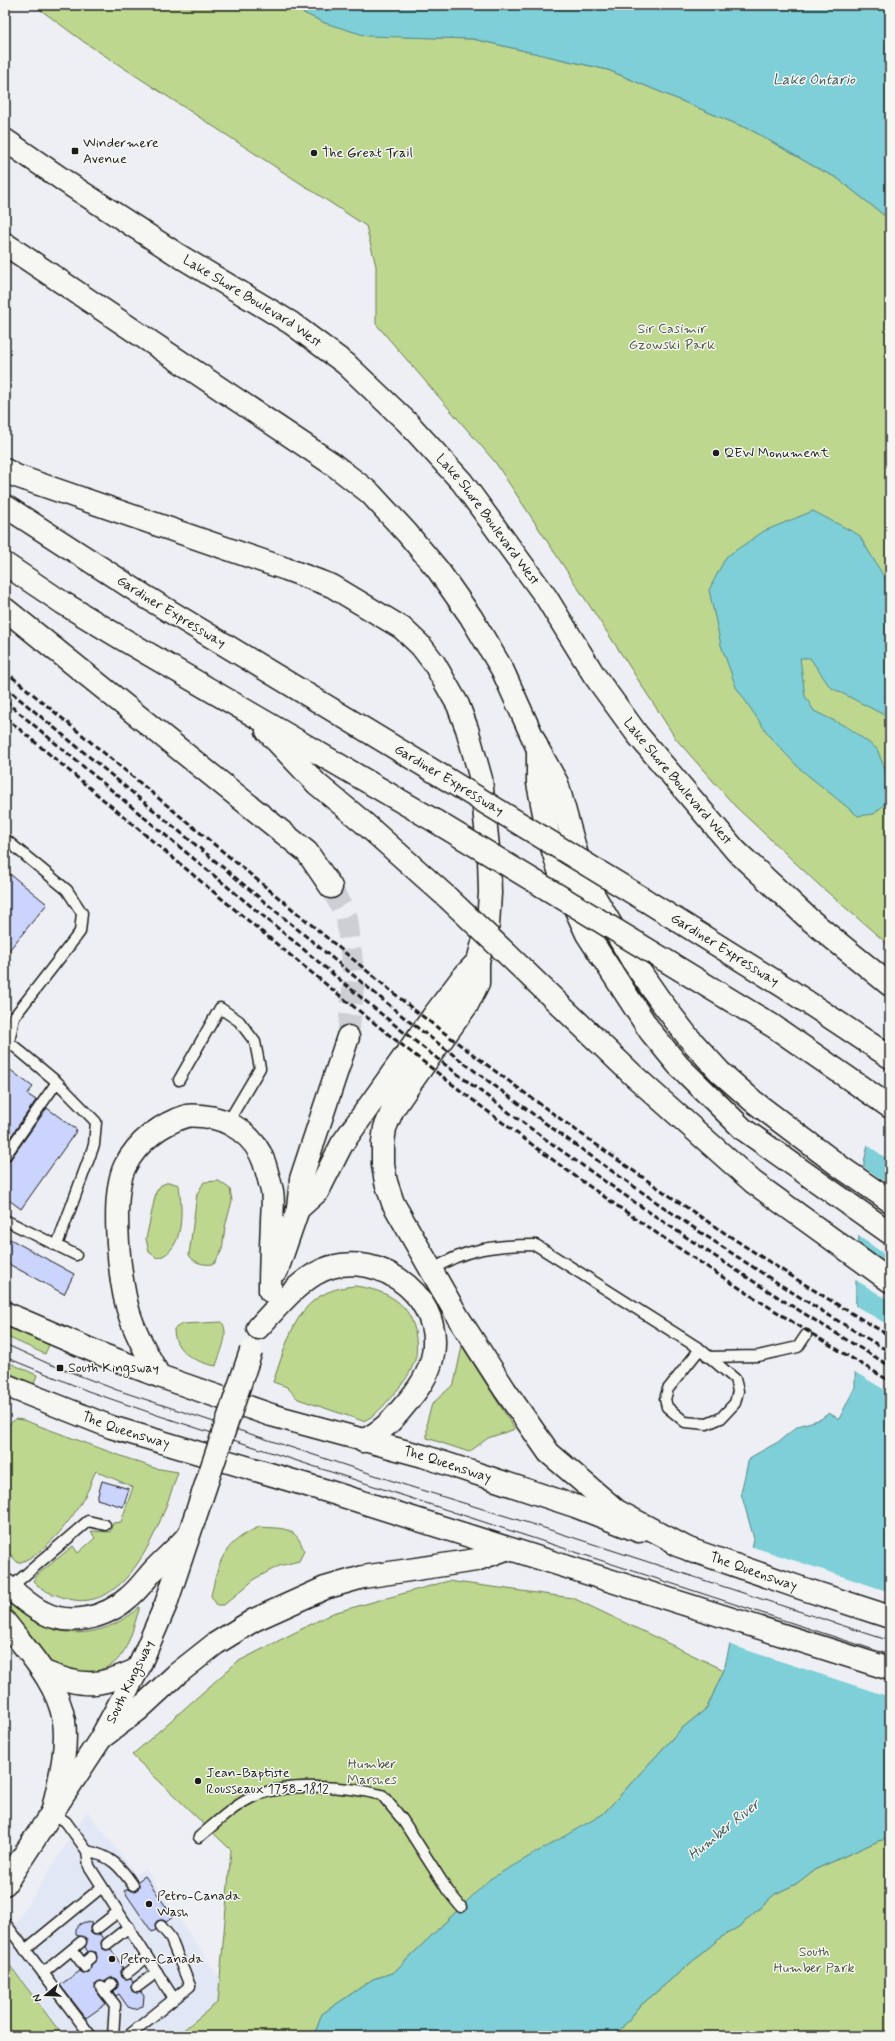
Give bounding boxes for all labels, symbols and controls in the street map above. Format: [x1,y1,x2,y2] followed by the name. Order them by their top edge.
[773,70,856,90] water label: Lake Ontario
[83,134,159,168] place label: Windermere Avenue
[322,144,413,162] place label: The Great Trail
[70,146,80,156] marker: Windermere Avenue
[309,148,319,158] marker: The Great Trail
[179,251,325,352] street label: Lake Shore Boulevard West
[629,320,715,354] park label: Sir Casimir Gzowski Park
[724,444,830,462] place label: QEW Monument
[711,448,721,458] marker: QEW Monument
[432,450,544,589] street label: Lake Shore Boulevard West
[113,571,229,652] street label: Gardiner Expressway
[619,714,736,849] street label: Lake Shore Boulevard West
[391,740,507,820] street label: Gardiner Expressway
[667,909,782,990] street label: Gardiner Expressway
[68,1359,159,1378] place label: South Kingsway
[55,1363,65,1373] marker: South Kingsway
[79,1407,172,1453] street label: The Queensway
[401,1442,494,1487] street label: The Queensway
[707,1548,800,1595] street label: The Queensway
[102,1637,159,1727] street label: South Kingsway
[347,1755,397,1789] park label: Humber Marshes
[206,1764,329,1798] place label: Jean-Baptiste Rousseaux 1758-1812
[193,1776,203,1786] marker: Jean-Baptiste Rousseaux 1758-1812
[684,1794,765,1865] water label: Humber River
[157,1887,241,1921] place label: Petro-Canada Wash
[144,1899,154,1909] marker: Petro-Canada Wash
[774,1943,855,1977] park label: South Humber Park
[120,1950,204,1968] place label: Petro-Canada
[107,1954,117,1964] marker: Petro-Canada
[26,1975,66,2015] north arrow
[30,1992,45,2004] text: N

